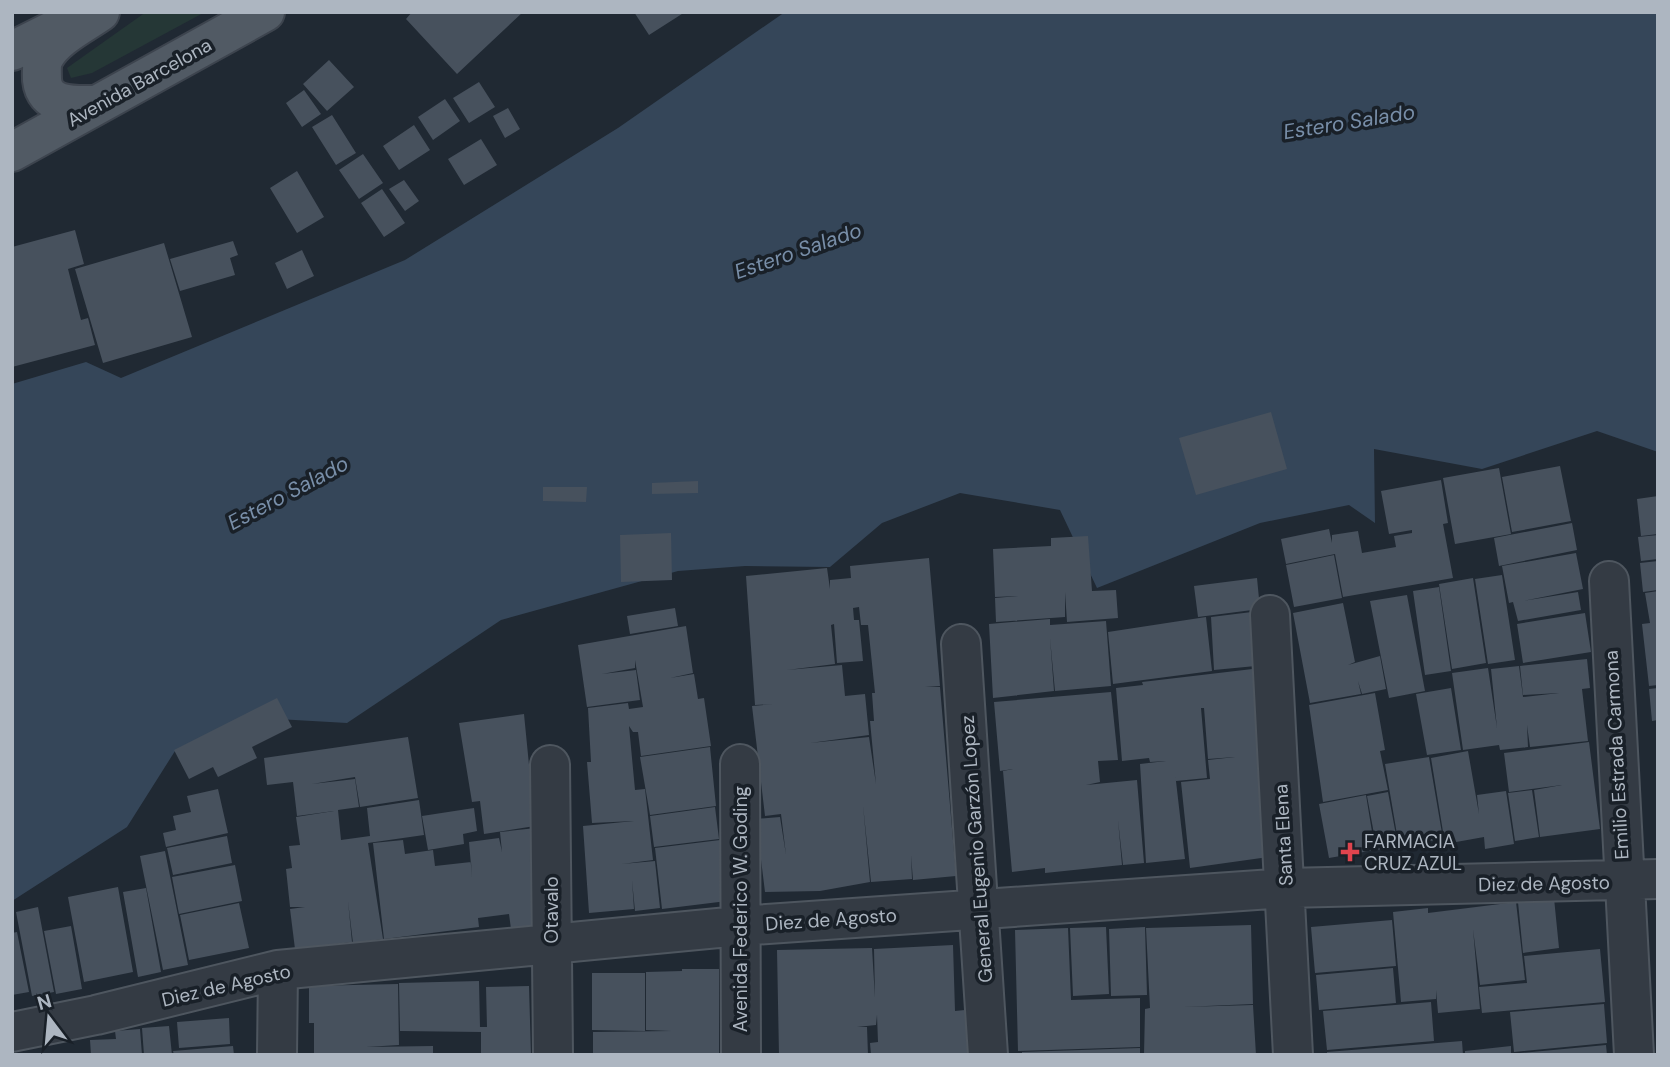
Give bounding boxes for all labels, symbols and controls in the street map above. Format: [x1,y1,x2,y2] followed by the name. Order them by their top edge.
[63,32,216,133] street label: Avenida Barcelona
[1281,98,1417,146] water label: Estero Salado
[731,216,865,286] water label: Estero Salado
[223,449,353,537] water label: Estero Salado
[1599,650,1634,860] street label: Emilio Estrada Carmona
[955,714,998,983] street label: General Eugenio Garzón Lopez
[1268,783,1299,887] street label: Santa Elena
[728,785,753,1032] street label: Avenida Federico W. Goding
[1364,829,1462,876] place label: FARMACIA CRUZ AZUL
[1342,844,1358,860] marker: FARMACIA CRUZ AZUL
[1478,870,1610,897] street label: Diez de Agosto
[539,876,564,944] street label: Otavalo
[765,902,898,937] street label: Diez de Agosto
[159,959,293,1012] street label: Diez de Agosto
[14,983,84,1053] north arrow
[34,988,55,1016] text: N

